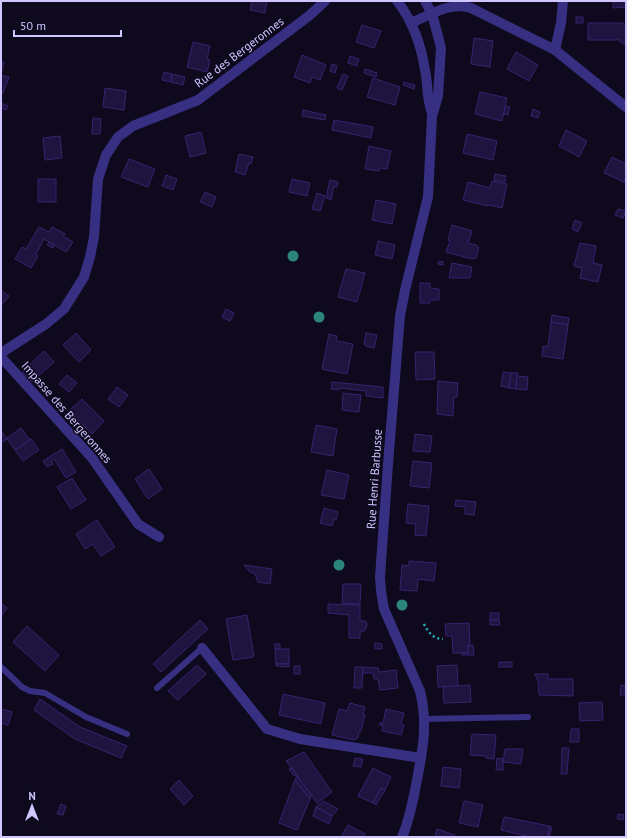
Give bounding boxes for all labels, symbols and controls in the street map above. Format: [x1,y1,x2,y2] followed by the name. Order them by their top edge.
[14,12,121,38] scale bar
[191,13,287,91] street label: Rue des Bergeronnes
[20,18,46,33] text: 50 m
[19,358,115,466] street label: Impasse des Bergeronnes
[363,428,385,530] street label: Rue Henri Barbusse
[12,786,52,826] north arrow
[28,789,36,803] text: N

